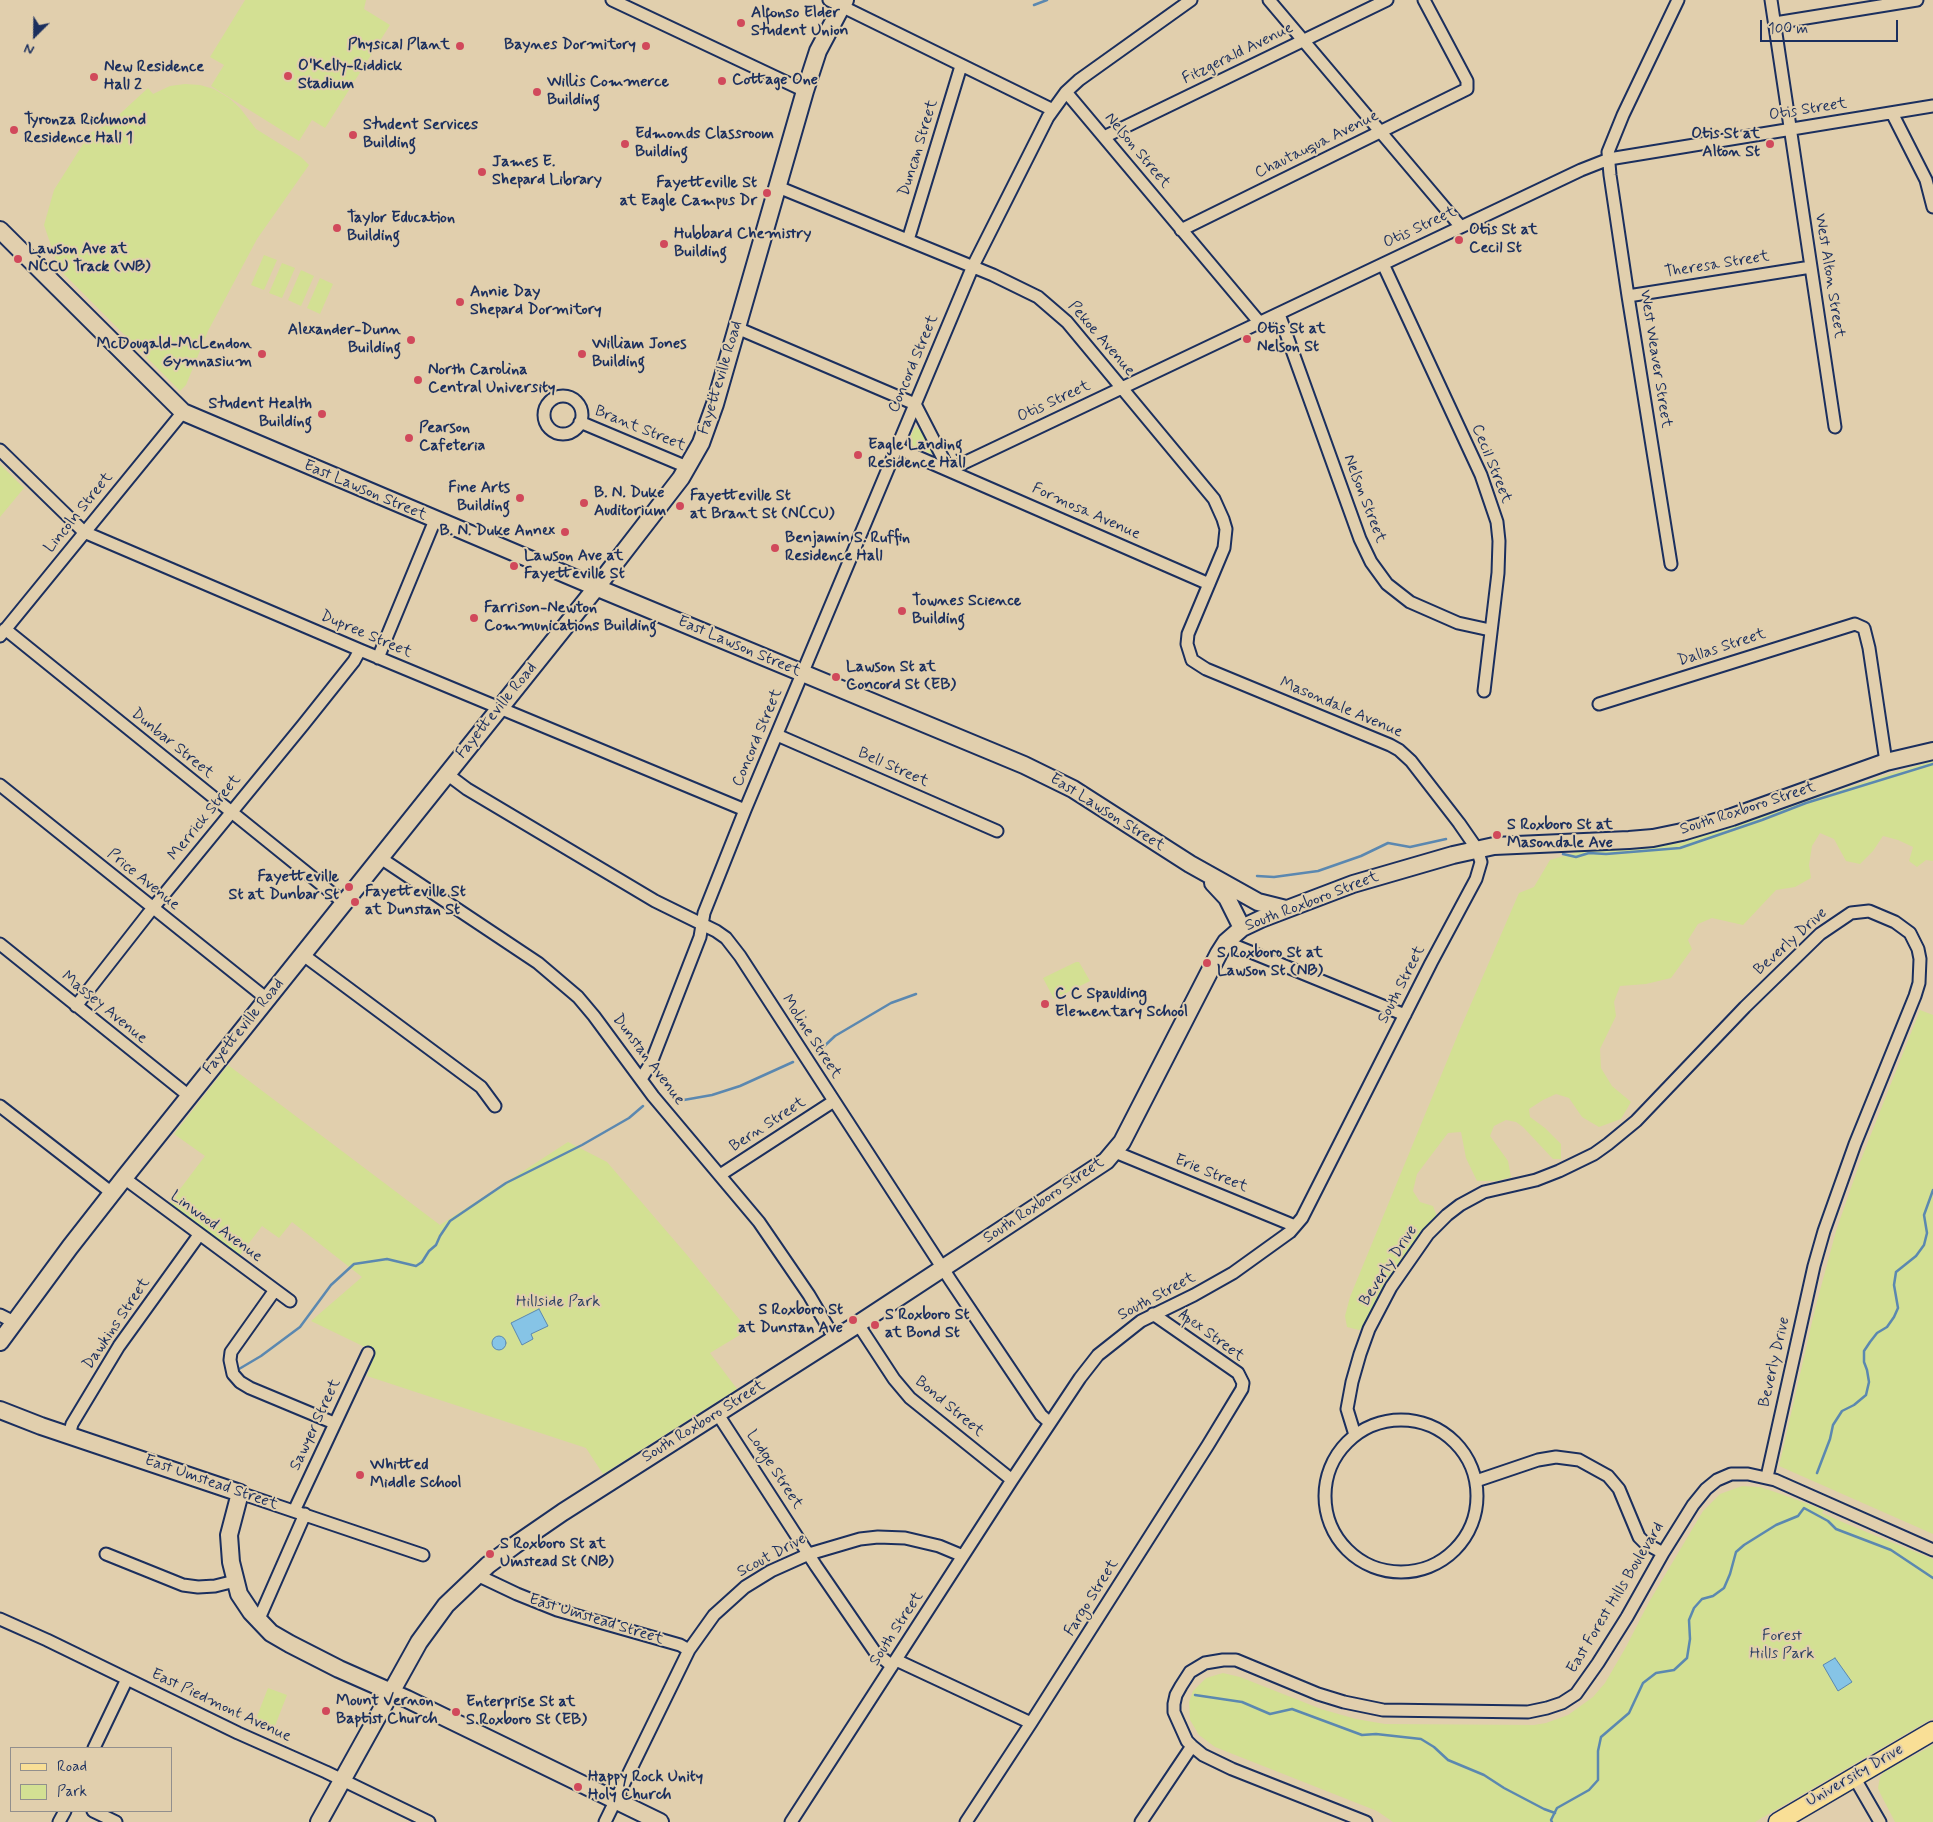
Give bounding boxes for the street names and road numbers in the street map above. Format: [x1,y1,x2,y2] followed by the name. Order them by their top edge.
[1179,19,1297,89] street label: Fitzgerald Avenue
[1768,94,1848,126] street label: Otis Street
[895,97,943,199] street label: Duncan Street
[1252,107,1382,183] street label: Chautauqua Avenue
[1100,109,1174,193] street label: Nelson Street
[1380,203,1460,253] street label: Otis Street
[1810,212,1848,340] street label: West Alton Street
[1663,247,1771,283] street label: Theresa Street
[1635,289,1675,429] street label: West Weaver Street
[1063,298,1139,380] street label: Pekoe Avenue
[885,312,943,416] street label: Concord Street
[695,319,747,437] street label: Fayetteville Road
[1014,377,1094,427] street label: Otis Street
[592,402,688,456] street label: Brant Street
[1466,422,1516,506] street label: Cecil Street
[1338,452,1390,546] street label: Nelson Street
[300,456,430,526] street label: East Lawson Street
[41,469,117,557] street label: Lincoln Street
[1029,479,1143,545] street label: Formosa Avenue
[317,607,415,663] street label: Dupree Street
[674,612,804,682] street label: East Lawson Street
[1676,625,1768,671] street label: Dallas Street
[452,659,542,763] street label: Fayetteville Road
[1277,673,1405,743] street label: Masondale Avenue
[729,686,787,790] street label: Concord Street
[127,705,217,783] street label: Dunbar Street
[855,744,931,792] street label: Bell Street
[1046,770,1168,856] street label: East Lawson Street
[164,771,246,865] street label: Merrick Street
[1678,778,1818,840] street label: South Roxboro Street
[103,845,183,915] street label: Price Avenue
[1243,868,1381,936] street label: South Roxboro Street
[1750,904,1832,980] street label: Beverly Drive
[1374,943,1430,1027] street label: South Street
[57,968,151,1048] street label: Massey Avenue
[199,975,289,1079] street label: Fayetteville Road
[777,991,845,1083] street label: Moline Street
[608,1011,688,1109] street label: Dunstan Avenue
[726,1093,810,1157] street label: Bern Street
[1172,1151,1250,1197] street label: Erie Street
[980,1154,1108,1248] street label: South Roxboro Street
[166,1187,266,1267] street label: Linwood Avenue
[1356,1222,1422,1310] street label: Beverly Drive
[1115,1269,1199,1325] street label: South Street
[79,1274,155,1374] street label: Dawkins Street
[1174,1306,1248,1366] street label: Apex Street
[1755,1315,1795,1409] street label: Beverly Drive
[910,1373,988,1441] street label: Bond Street
[286,1376,346,1474] street label: Sawyer Street
[639,1376,769,1468] street label: South Roxboro Street
[741,1427,807,1513] street label: Lodge Street
[142,1451,280,1515] street label: East Umstead Street
[1563,1519,1669,1677] street label: East Forest Hills Boulevard
[734,1530,810,1582] street label: Scout Drive
[1061,1556,1123,1640] street label: Fargo Street
[866,1588,928,1670] street label: South Street
[526,1590,666,1650] street label: East Umstead Street
[148,1665,294,1747] street label: East Piedmont Avenue
[1803,1740,1907,1812] street label: University Drive

